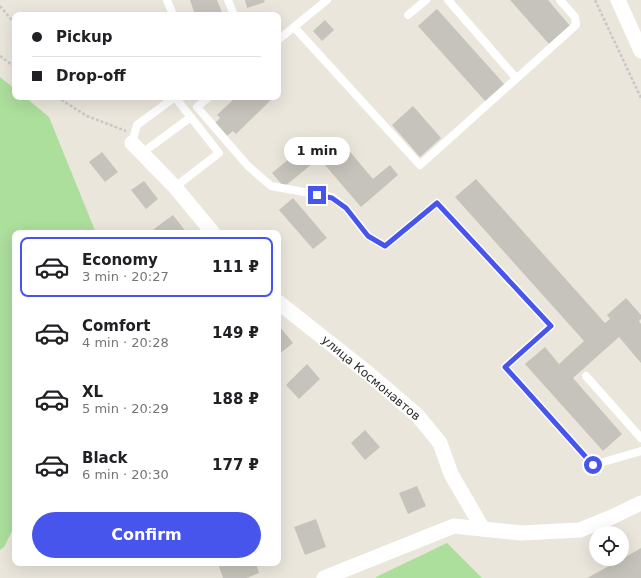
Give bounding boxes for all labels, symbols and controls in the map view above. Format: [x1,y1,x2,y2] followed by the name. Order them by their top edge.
[56,28,112,46] text: Pickup
[56,67,126,85] text: Drop-off
[284,137,350,165] callout: 1 min
[297,143,337,158] text: 1 min
[308,186,326,204] route end
[34,249,70,285] icon: car
[82,251,158,269] text: Economy
[212,258,259,276] text: 111 ₽
[82,269,169,284] text: 3 min · 20:27
[34,315,70,351] icon: car
[82,317,150,335] text: Comfort
[212,324,259,342] text: 149 ₽
[319,333,423,423] street label: улица Космонавтов
[82,335,169,350] text: 4 min · 20:28
[34,381,70,417] icon: car
[82,383,103,401] text: XL
[212,390,259,408] text: 188 ₽
[82,401,169,416] text: 5 min · 20:29
[34,447,70,483] icon: car
[82,449,128,467] text: Black
[212,456,259,474] text: 177 ₽
[584,456,602,474] route start
[82,467,169,482] text: 6 min · 20:30
[32,512,261,558] button: Confirm
[589,526,629,566] map controls
[589,526,629,566] button: locate

